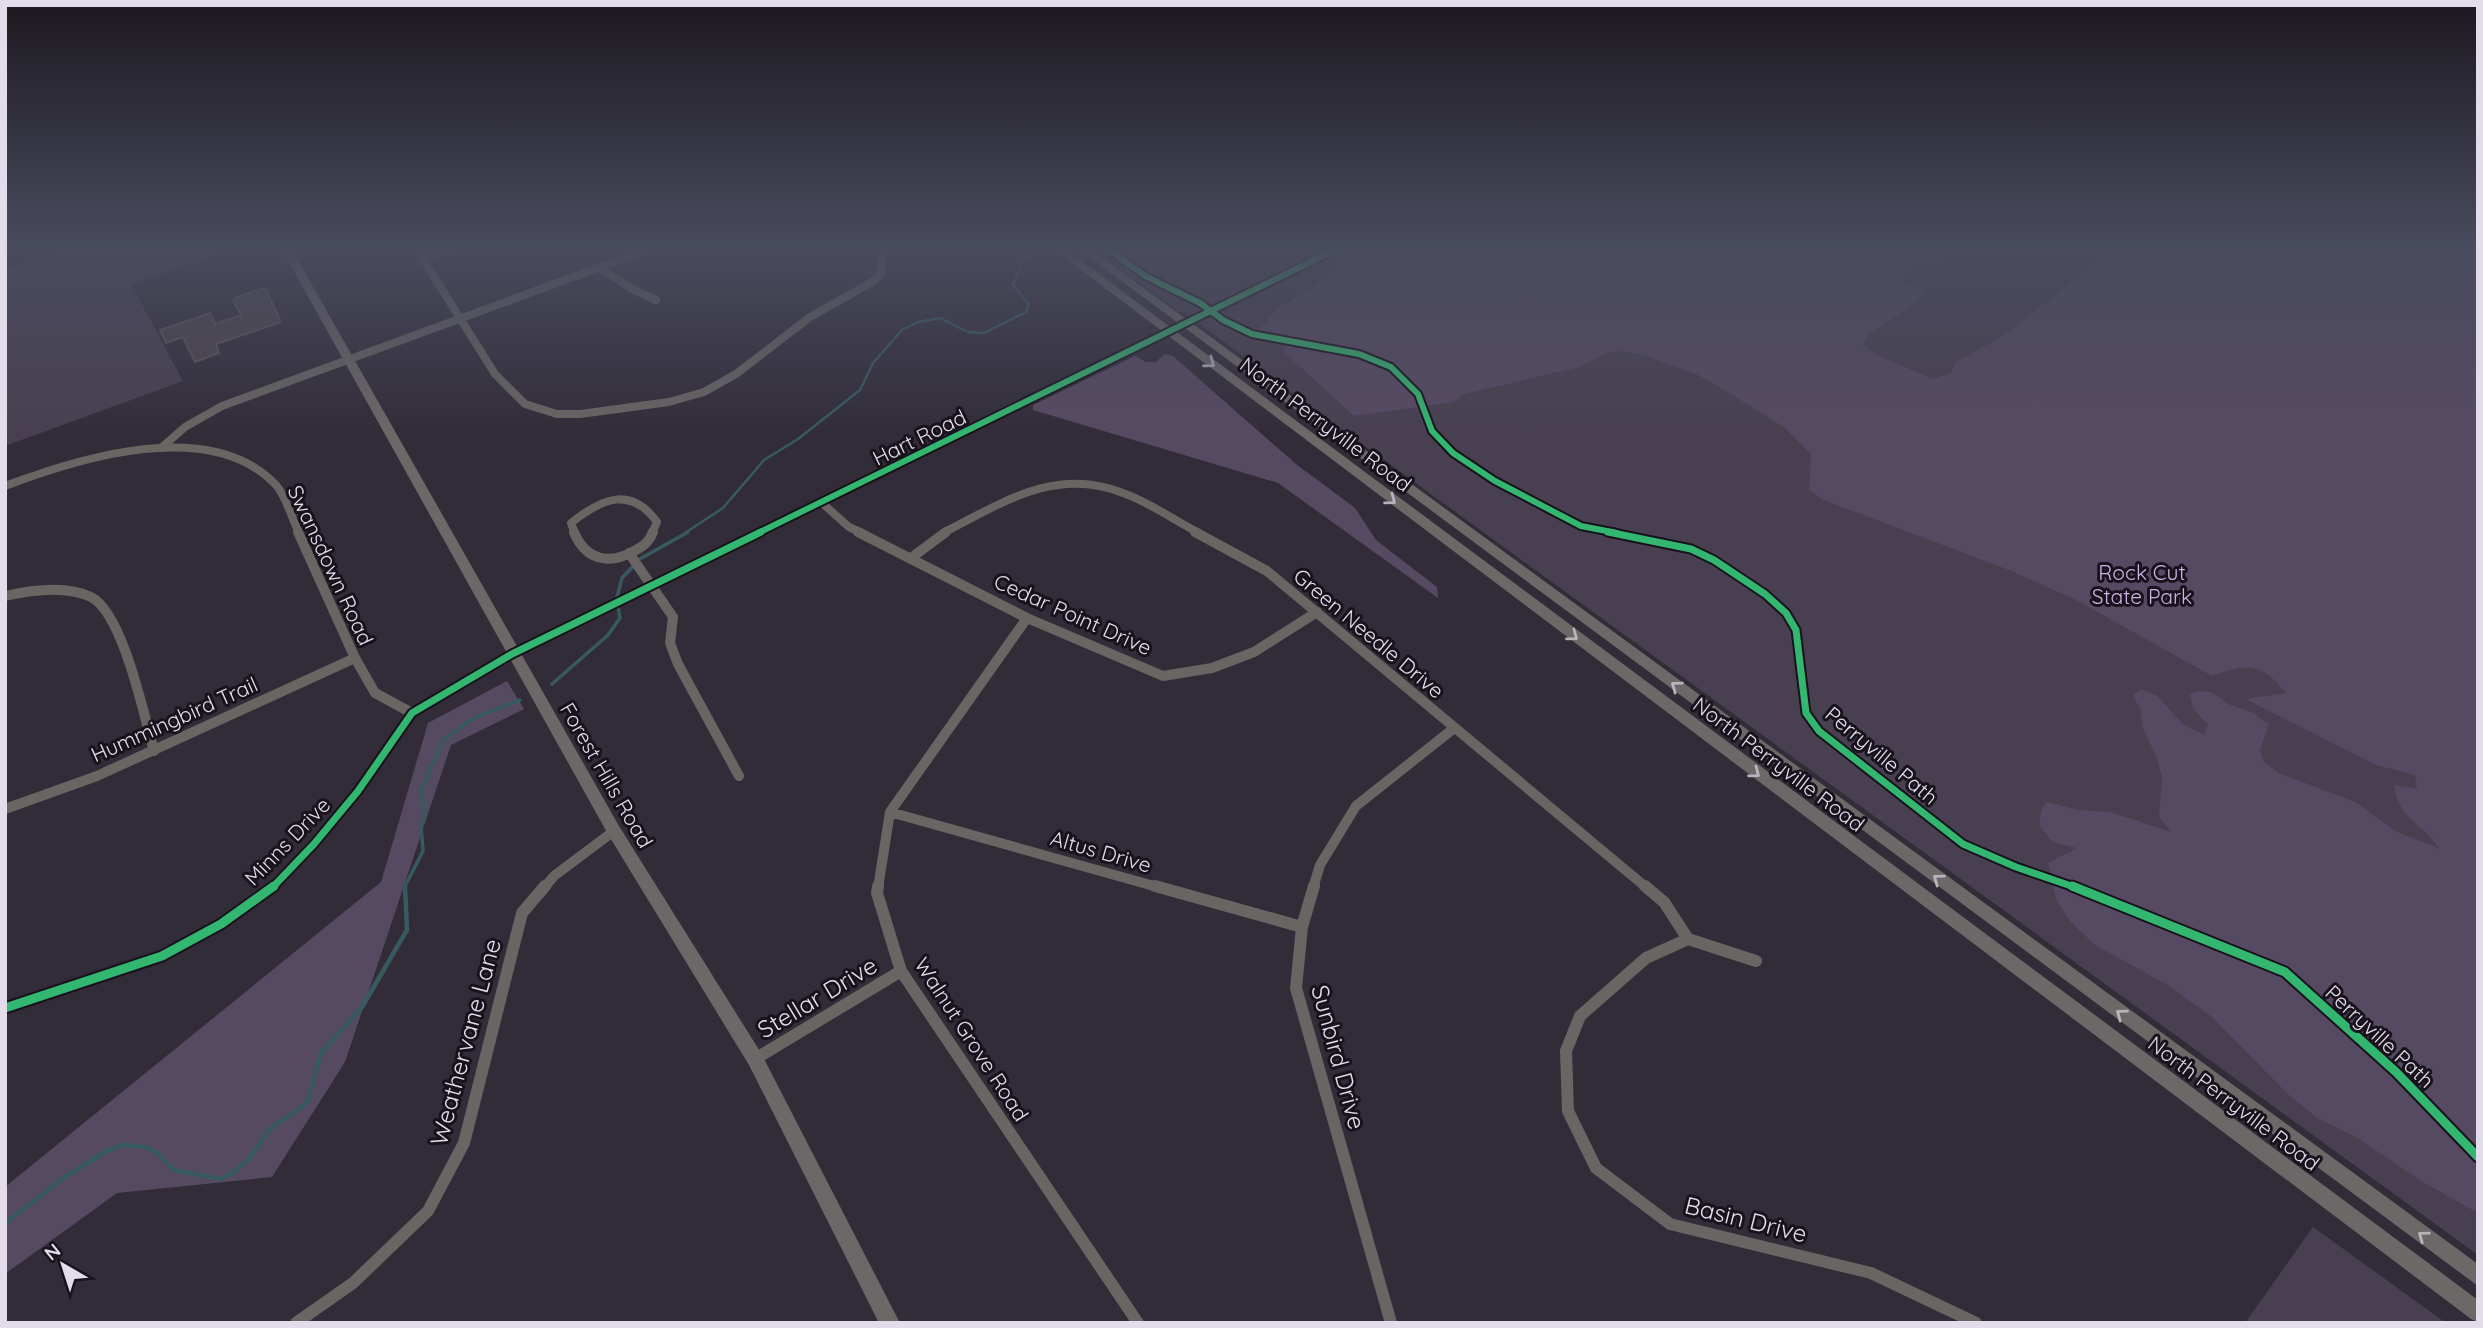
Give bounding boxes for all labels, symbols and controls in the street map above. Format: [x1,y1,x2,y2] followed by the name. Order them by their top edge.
[1235,351,1417,497] street label: North Perryville Road
[1202,355,1214,367] one-way arrow
[868,403,970,471] street label: Hart Road
[283,481,379,649] street label: Swansdown Road
[1384,491,1396,504] one-way arrow
[2092,559,2192,609] park label: Rock Cut State Park
[1289,563,1449,703] street label: Green Needle Drive
[990,568,1156,660] street label: Cedar Point Drive
[1565,628,1578,641] one-way arrow
[87,671,261,767] street label: Hummingbird Trail
[1671,682,1683,694] one-way arrow
[1688,691,1870,837] street label: North Perryville Road
[555,698,659,852] street label: Forest Hills Road
[1820,700,1944,810] street label: Perryville Path
[1748,764,1760,777] one-way arrow
[239,792,335,890] street label: Minns Drive
[1048,824,1154,878] street label: Altus Drive
[1933,875,1946,887] one-way arrow
[423,935,507,1149] street label: Weathervane Lane
[752,950,882,1044] street label: Stellar Drive
[909,952,1035,1126] street label: Walnut Grove Road
[2320,979,2440,1093] street label: Perryville Path
[1305,982,1373,1132] street label: Sunbird Drive
[2116,1009,2129,1022] one-way arrow
[2143,1030,2325,1176] street label: North Perryville Road
[1682,1189,1810,1249] street label: Basin Drive
[28,1230,98,1300] north arrow
[2418,1231,2431,1244] one-way arrow
[39,1238,65,1266] text: N

